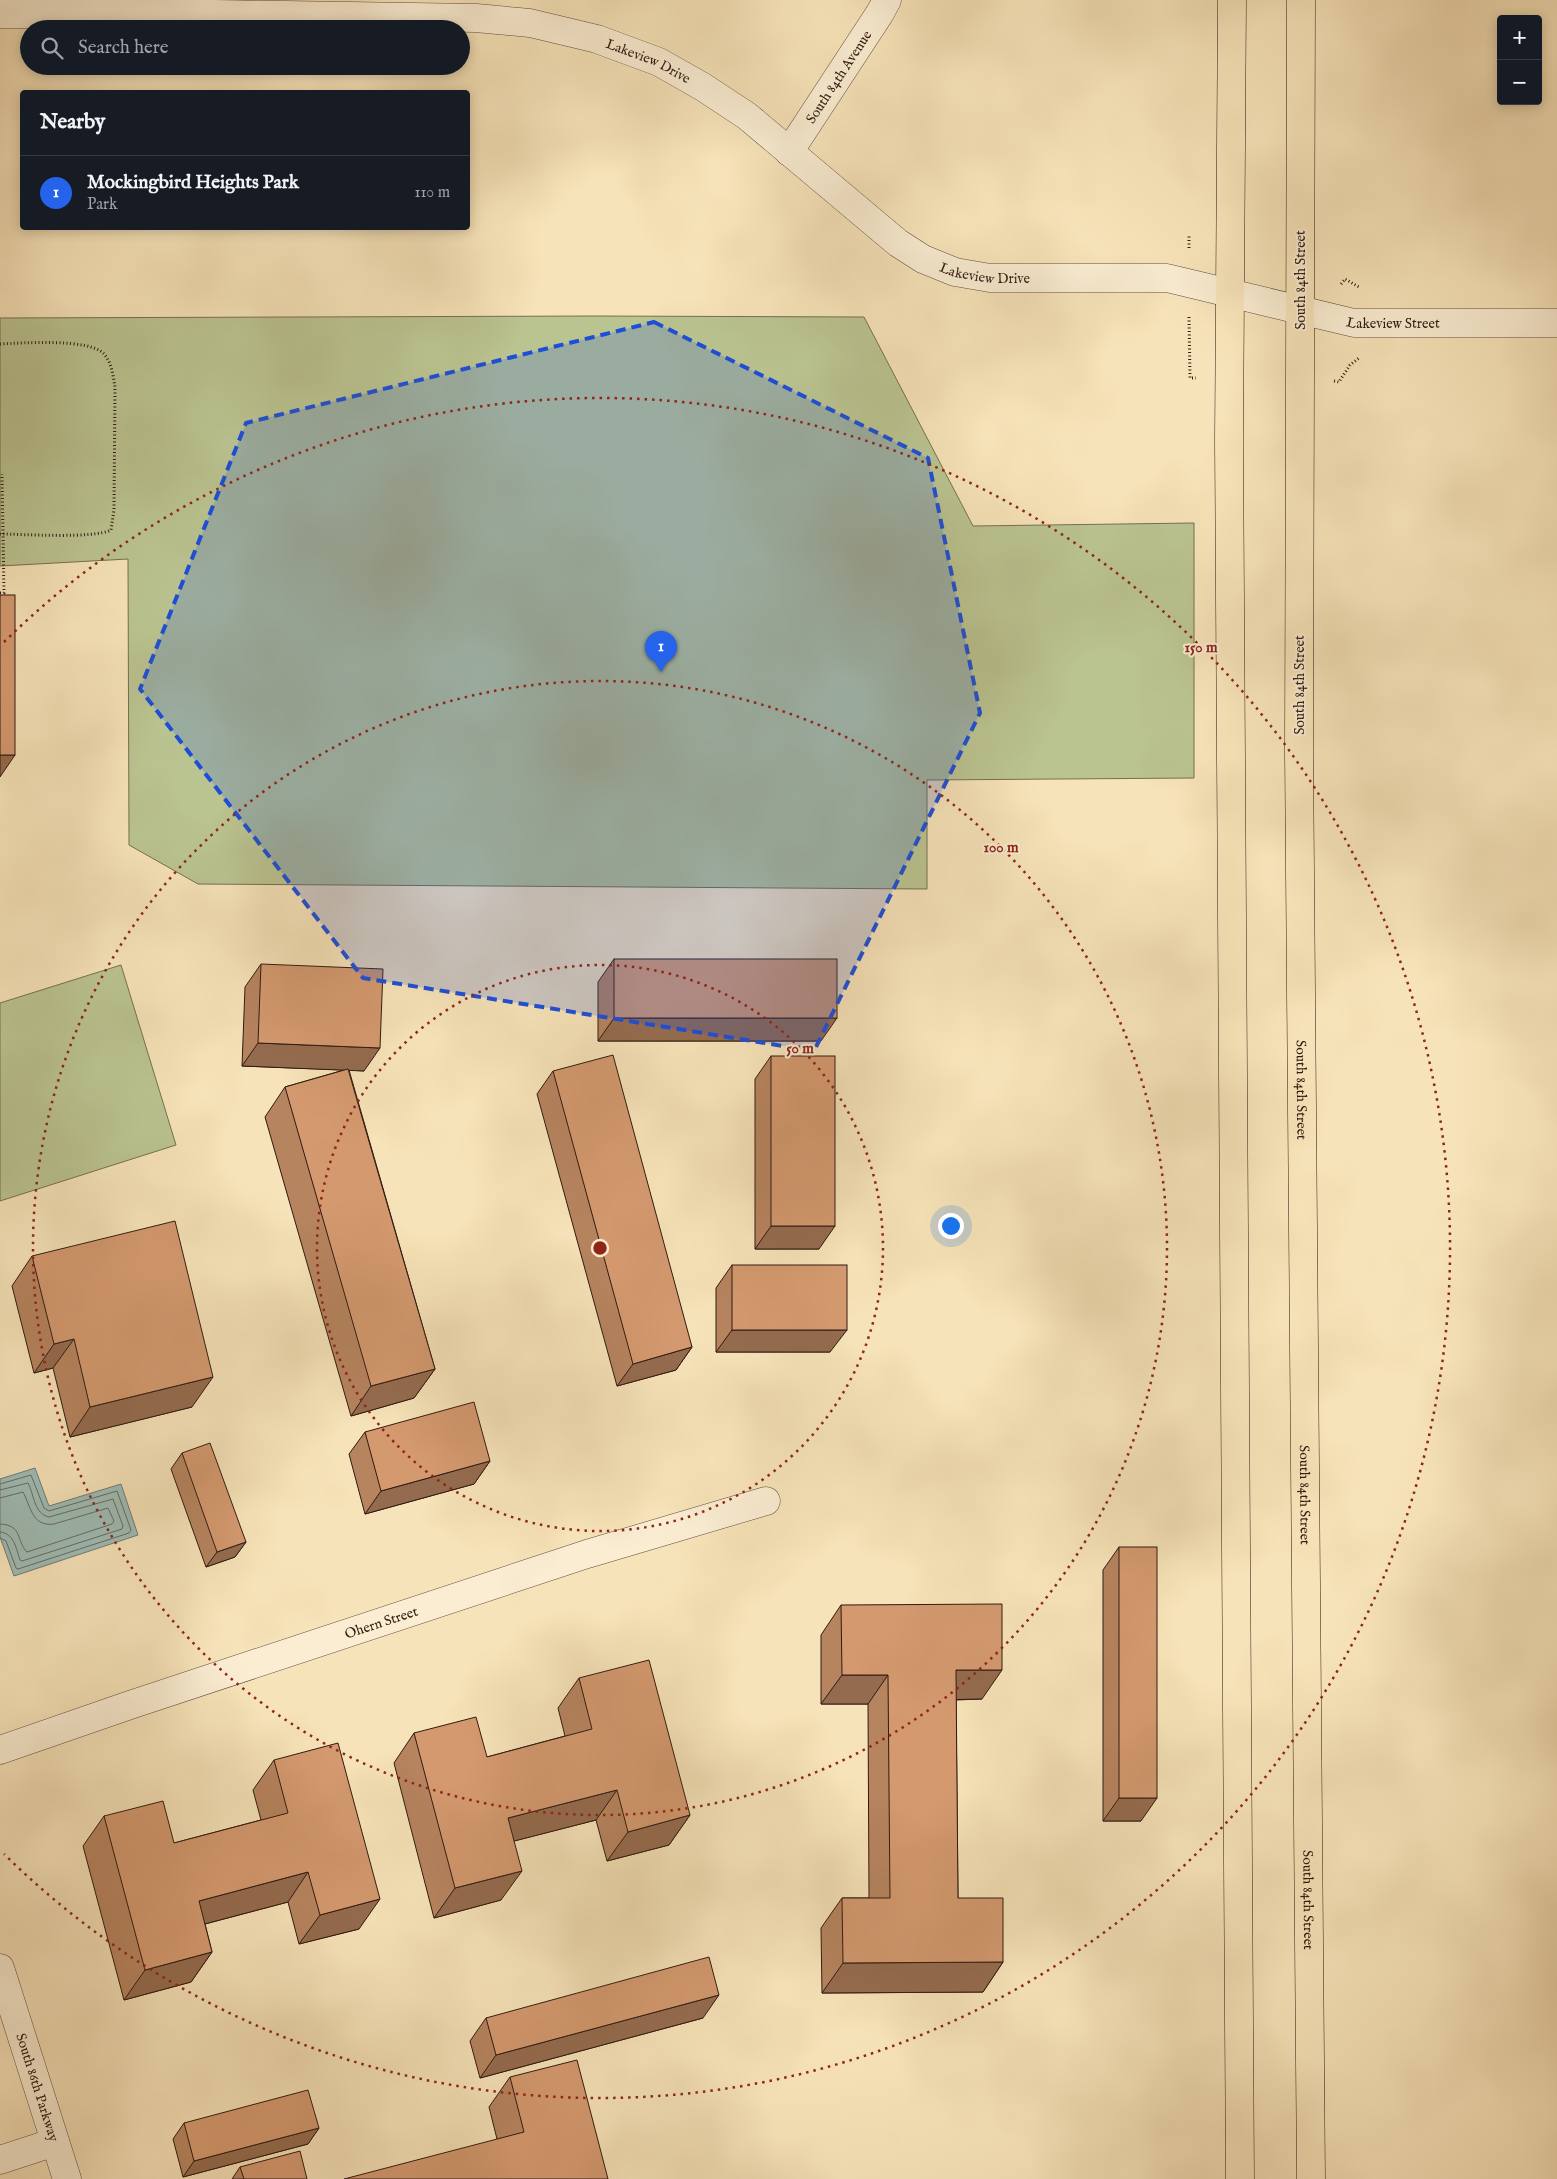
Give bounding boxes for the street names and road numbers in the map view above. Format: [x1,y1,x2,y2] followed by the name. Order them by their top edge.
[802,27,876,127] street label: South 84th Avenue
[603,35,694,88] street label: Lakeview Drive
[1292,230,1310,330] street label: South 84th Street
[937,259,1031,289] street label: Lakeview Drive
[1344,313,1440,333] street label: Lakeview Street
[1291,635,1309,735] street label: South 84th Street
[1291,1040,1310,1140] street label: South 84th Street
[1295,1445,1314,1545] street label: South 84th Street
[343,1602,420,1643] street label: Ohern Street
[1298,1850,1317,1950] street label: South 84th Street
[11,2031,63,2144] street label: South 86th Parkway

